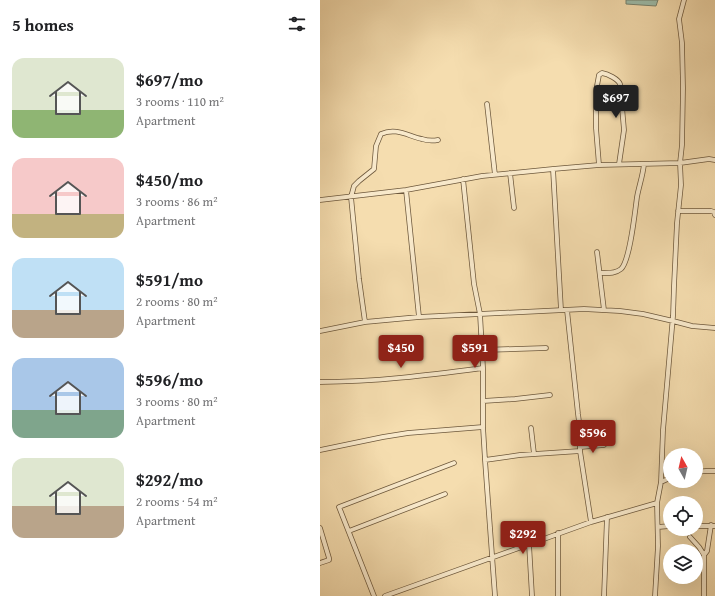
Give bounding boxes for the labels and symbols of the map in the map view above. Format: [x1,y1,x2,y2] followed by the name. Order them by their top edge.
[592,85,640,119] pin: $697
[377,335,425,369] pin: $450
[451,335,499,369] pin: $591
[569,420,617,454] pin: $596
[663,448,703,488] north arrow
[499,521,547,555] pin: $292

